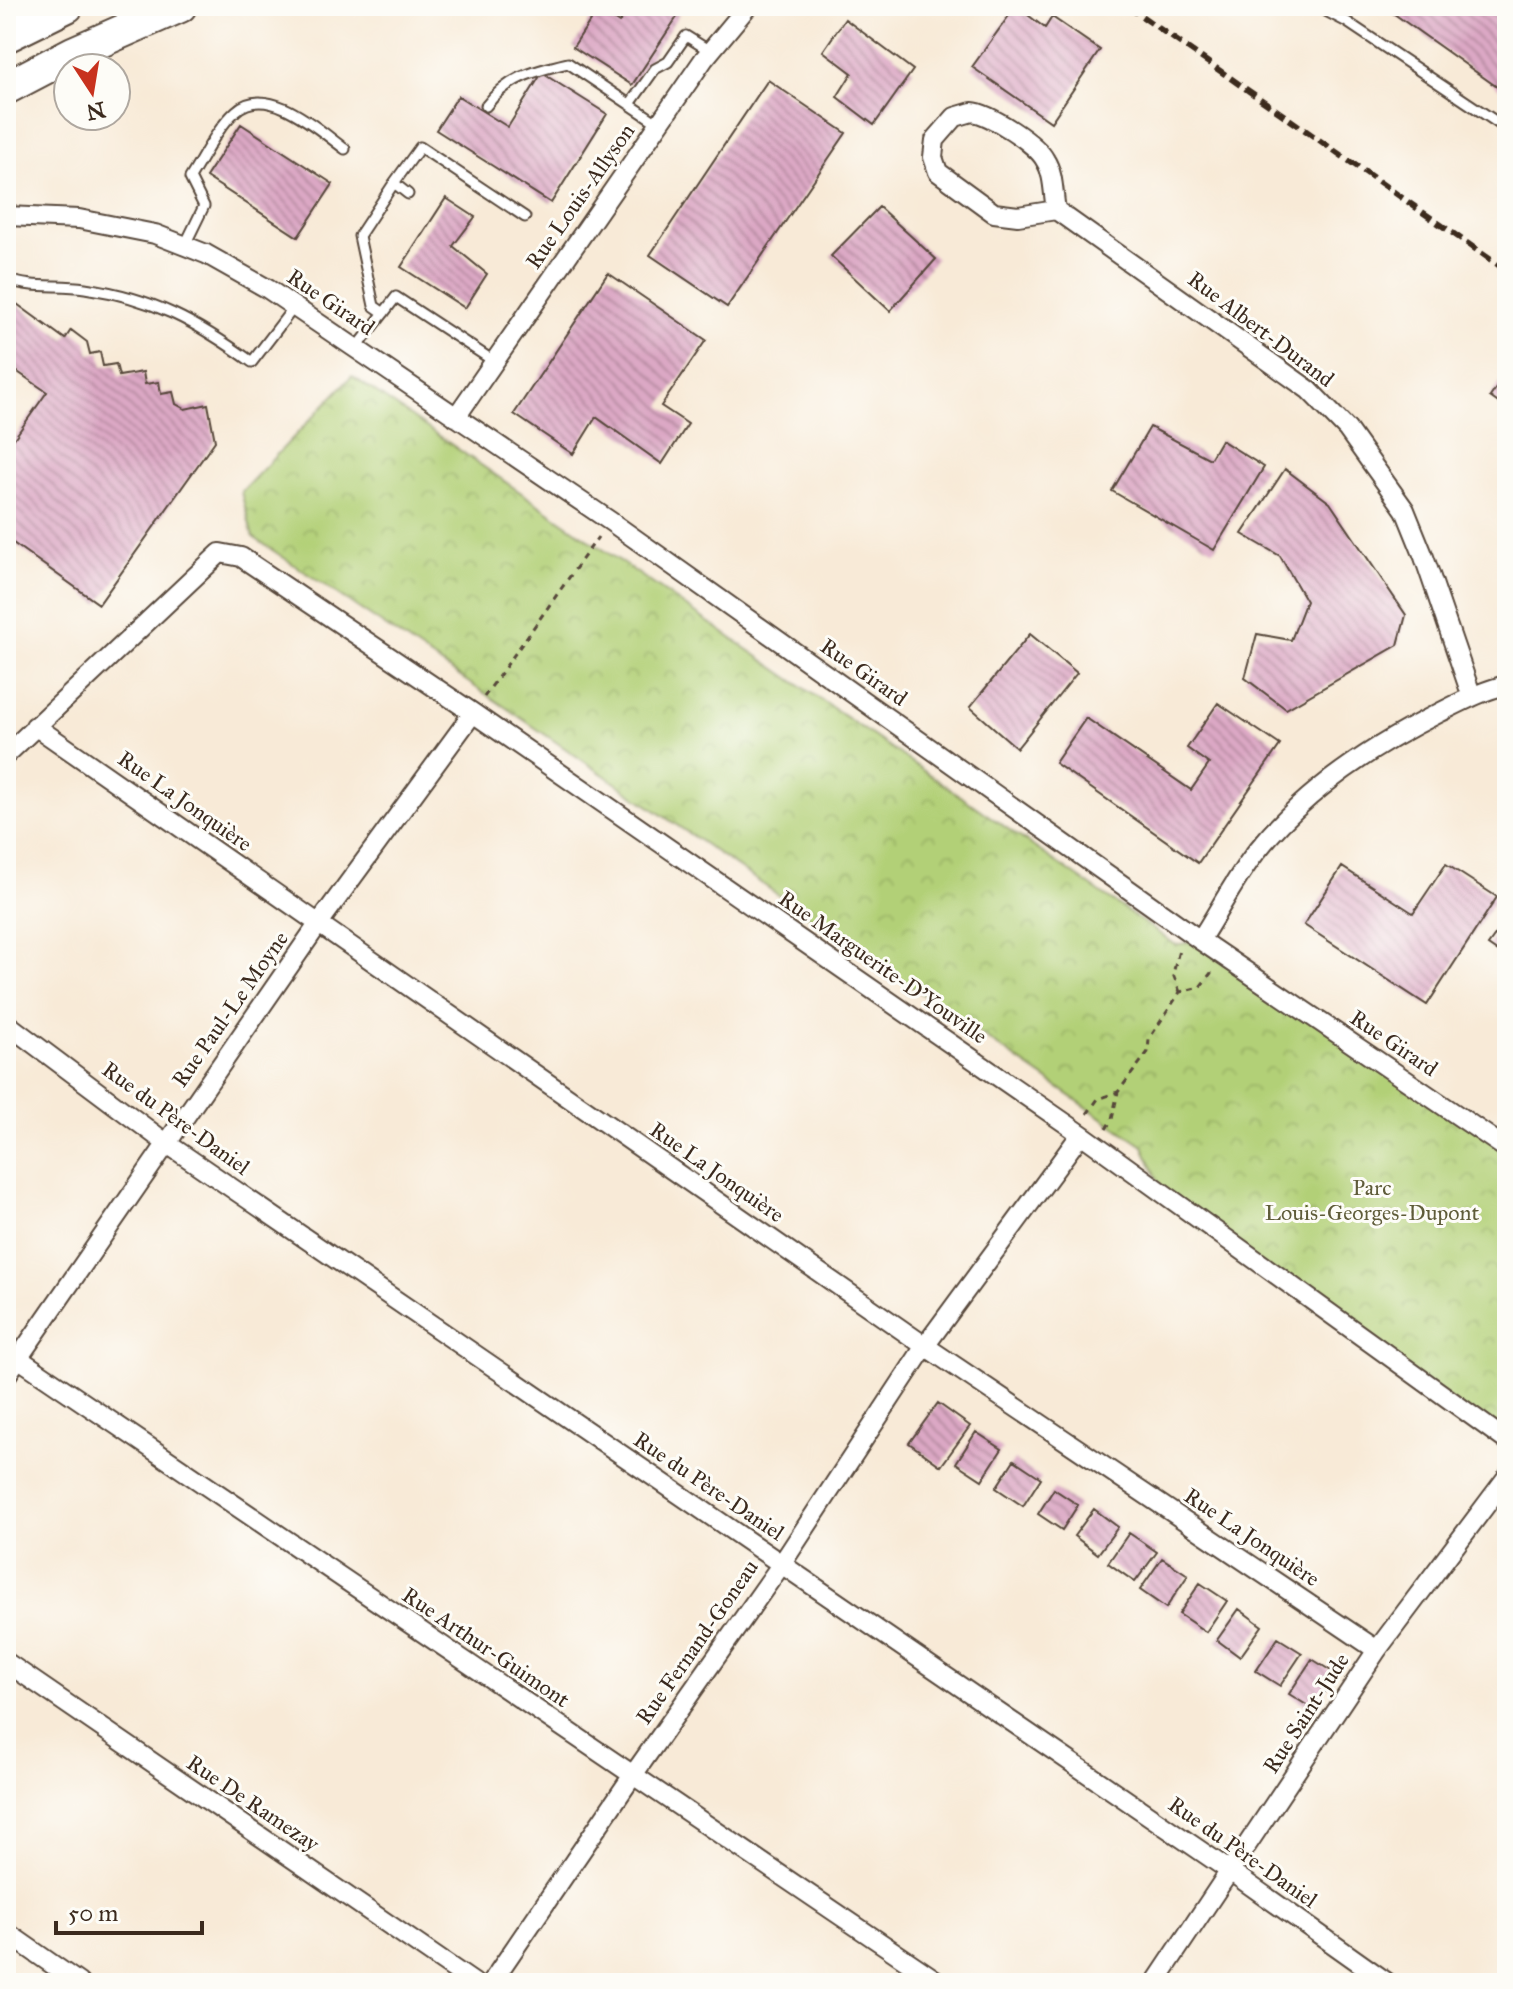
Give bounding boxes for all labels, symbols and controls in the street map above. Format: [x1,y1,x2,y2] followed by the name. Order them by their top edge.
[52,52,132,132] north arrow
[84,96,108,126] text: N
[520,118,640,274] street label: Rue Louis-Allyson
[282,263,380,341] street label: Rue Girard
[1183,265,1339,393] street label: Rue Albert-Durand
[815,632,913,712] street label: Rue Girard
[113,745,257,857] street label: Rue La Jonquière
[773,885,993,1049] street label: Rue Marguerite-D'Youville
[166,926,294,1092] street label: Rue Paul-Le Moyne
[1345,1004,1443,1082] street label: Rue Girard
[97,1055,255,1181] street label: Rue du Père-Daniel
[645,1116,789,1228] street label: Rue La Jonquière
[1265,1174,1479,1226] park label: Parc Louis-Georges-Dupont
[629,1426,789,1546] street label: Rue du Père-Daniel
[1179,1482,1325,1592] street label: Rue La Jonquière
[630,1554,764,1730] street label: Rue Fernand-Goneau
[397,1581,575,1713] street label: Rue Arthur-Guimont
[1257,1648,1355,1778] street label: Rue Saint-Jude
[182,1749,325,1858] street label: Rue De Ramezay
[1163,1791,1323,1914] street label: Rue du Père-Daniel
[56,1885,202,1935] scale bar
[68,1898,118,1928] text: 50 m

